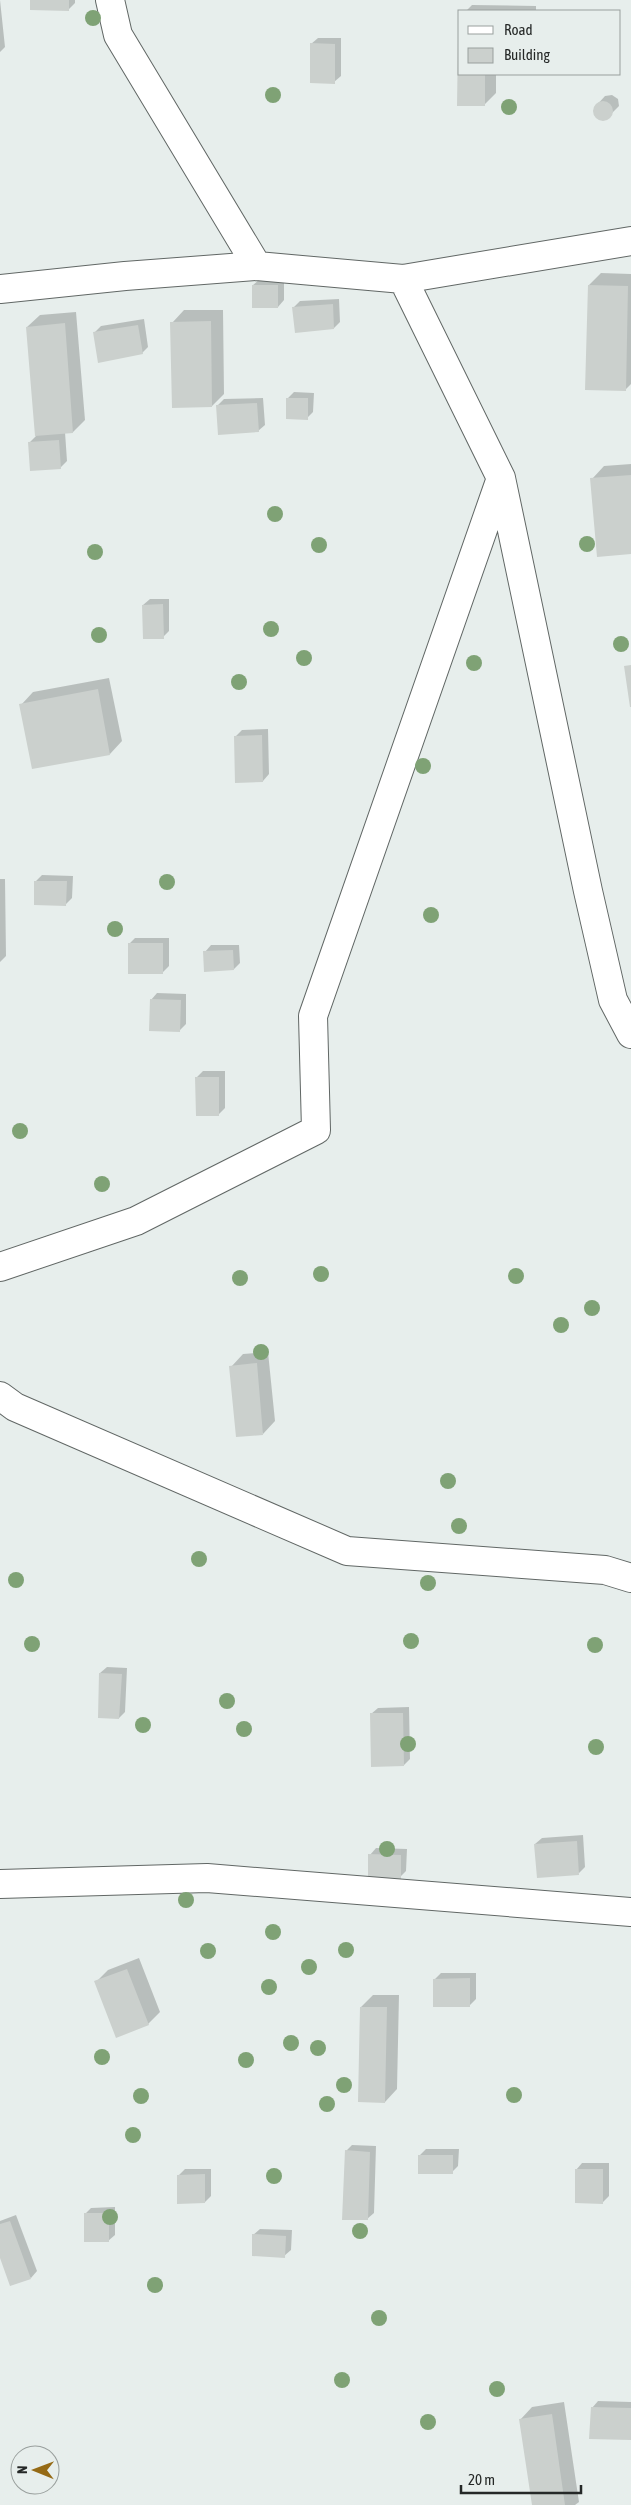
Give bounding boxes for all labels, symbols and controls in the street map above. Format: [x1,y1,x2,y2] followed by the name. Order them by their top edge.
[458,10,621,75] legend
[504,21,533,38] text: Road
[504,46,550,63] text: Building
[10,2445,60,2495] north arrow
[461,2462,581,2494] scale bar
[14,2466,30,2474] text: N
[468,2471,495,2488] text: 20 m

